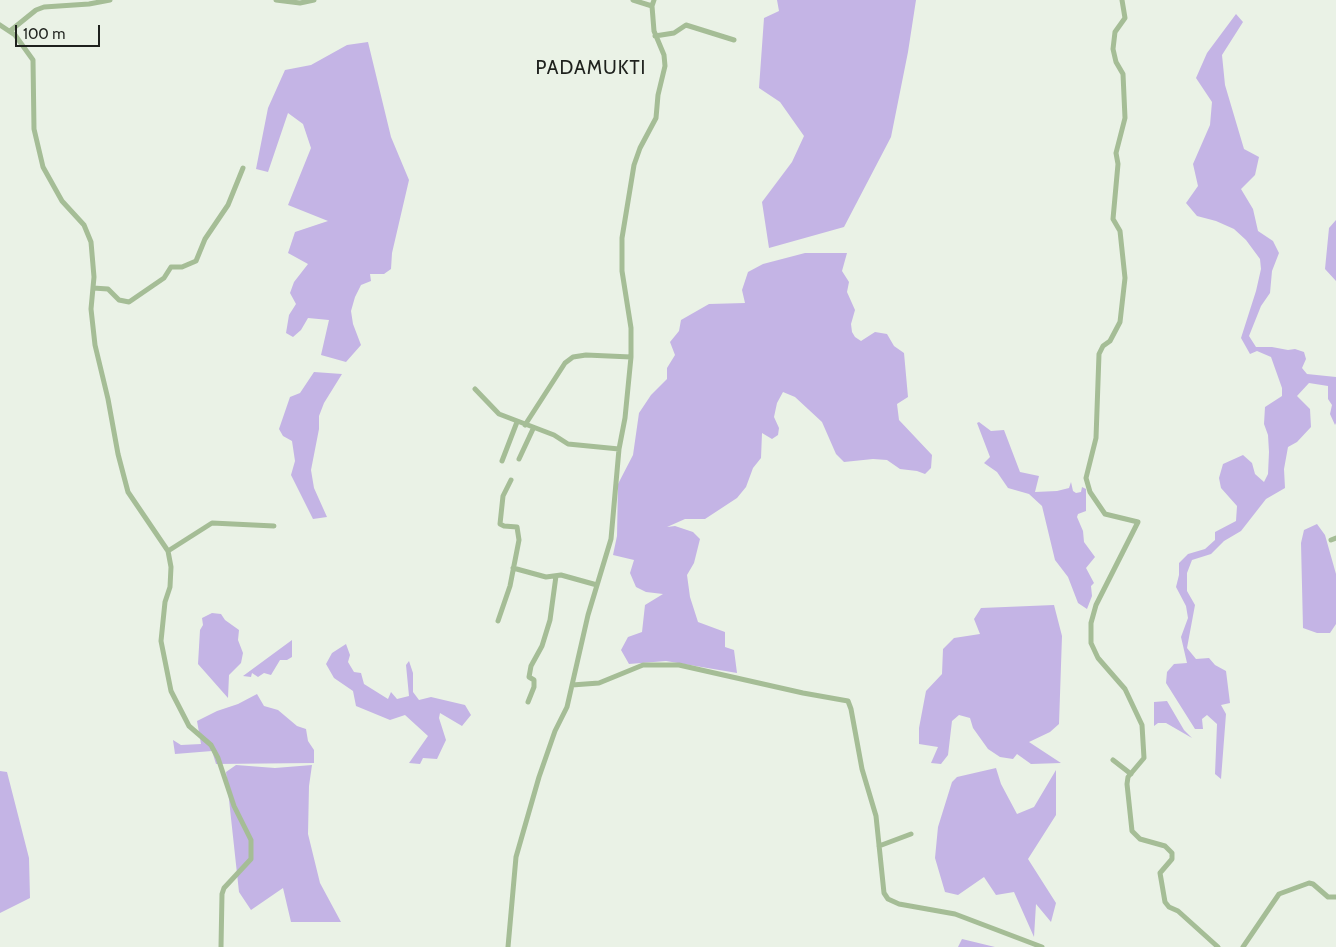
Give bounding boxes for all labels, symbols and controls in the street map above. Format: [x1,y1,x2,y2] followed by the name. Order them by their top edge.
[18,15,102,47] scale bar
[23,25,65,43] text: 100 m
[534,57,648,79] district label: PADAMUKTI

